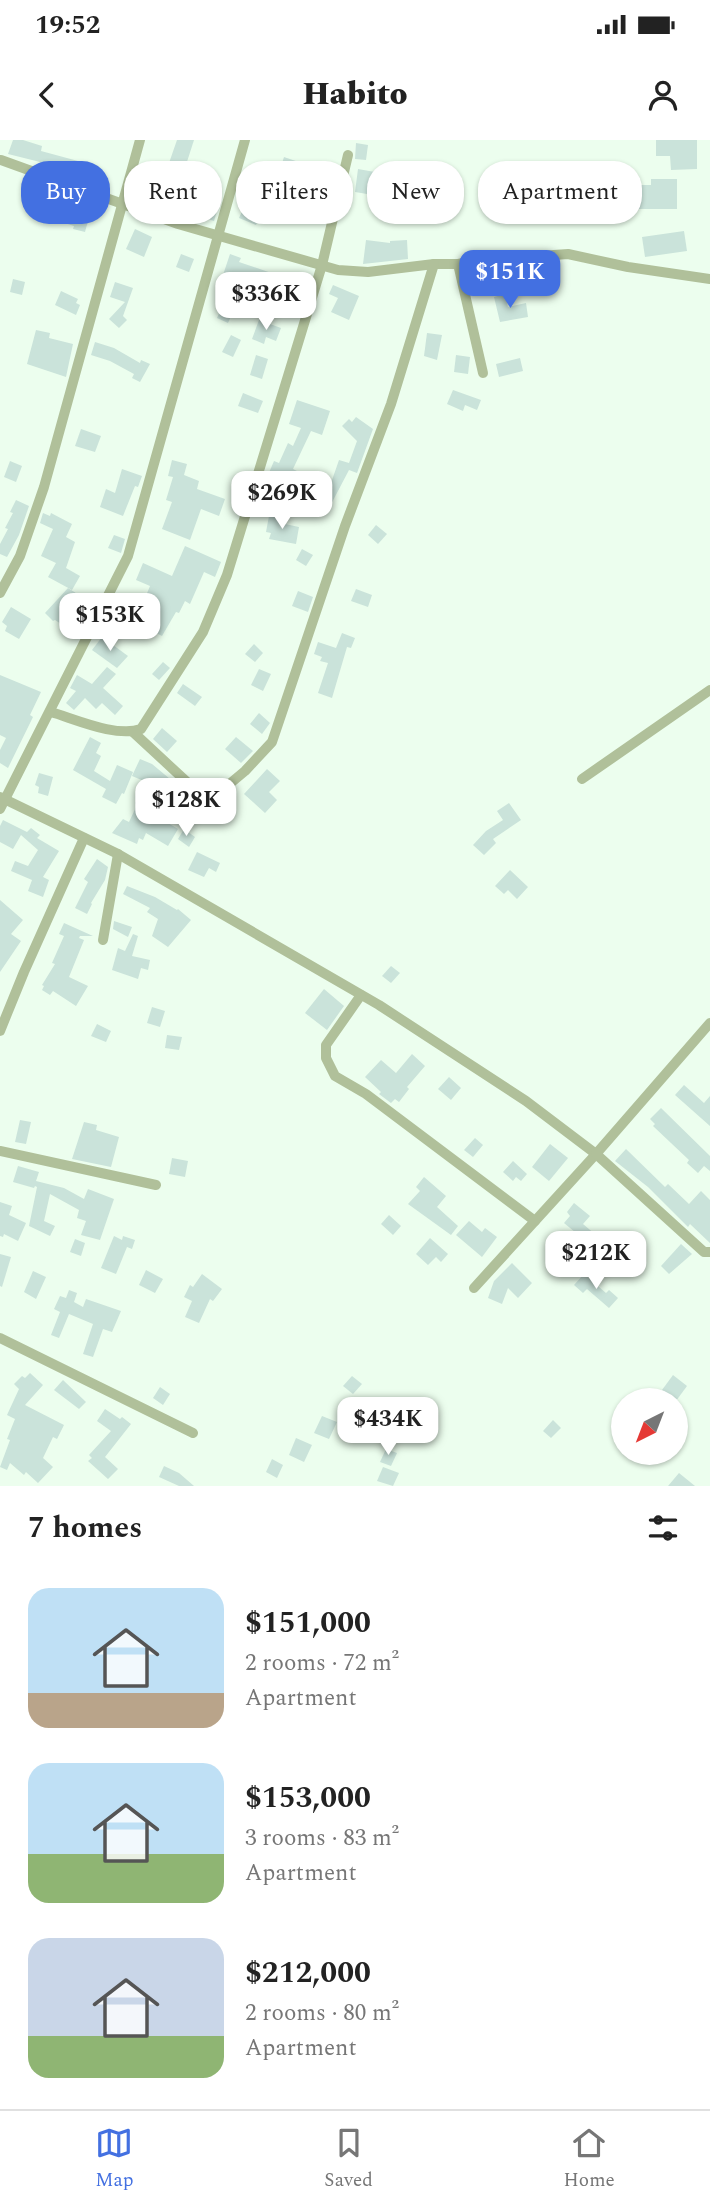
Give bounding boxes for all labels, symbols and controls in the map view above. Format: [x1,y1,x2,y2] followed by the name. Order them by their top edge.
[35,5,100,45] text: 19:52
[303,70,407,119] text: Habito
[28,76,66,114] icon: back
[644,76,682,114] icon: person
[21,161,110,224] chip: Buy
[124,161,222,224] chip: Rent
[236,161,353,224] chip: Filters
[367,161,464,224] chip: New
[478,161,642,224] chip: Apartment
[461,250,559,310] pin: $151K
[475,255,545,290] text: $151K
[217,272,315,332] pin: $336K
[231,277,301,312] text: $336K
[233,472,331,531] pin: $269K
[247,476,317,511] text: $269K
[61,594,159,653] pin: $153K
[75,598,145,633] text: $153K
[137,778,235,838] pin: $128K
[151,783,221,818] text: $128K
[547,1232,645,1291] pin: $212K
[561,1236,631,1271] text: $212K
[611,1388,688,1465] north arrow
[611,1388,688,1465] map controls
[339,1398,437,1457] pin: $434K
[353,1402,423,1437] text: $434K
[28,1505,142,1551] text: 7 homes
[644,1509,682,1547] icon: filters
[245,1600,371,1646] text: $151,000
[84,1616,168,1700] icon: home
[245,1646,399,1681] text: 2 rooms · 72 m²
[245,1681,357,1716] text: Apartment
[245,1775,371,1821] text: $153,000
[84,1791,168,1875] icon: home
[245,1821,399,1856] text: 3 rooms · 83 m²
[245,1856,357,1891] text: Apartment
[245,1950,371,1996] text: $212,000
[84,1966,168,2050] icon: home
[245,1996,399,2031] text: 2 rooms · 80 m²
[245,2031,357,2066] text: Apartment
[95,2124,134,2195] tab: Map
[324,2124,373,2195] tab: Saved
[563,2124,615,2195] tab: Home

